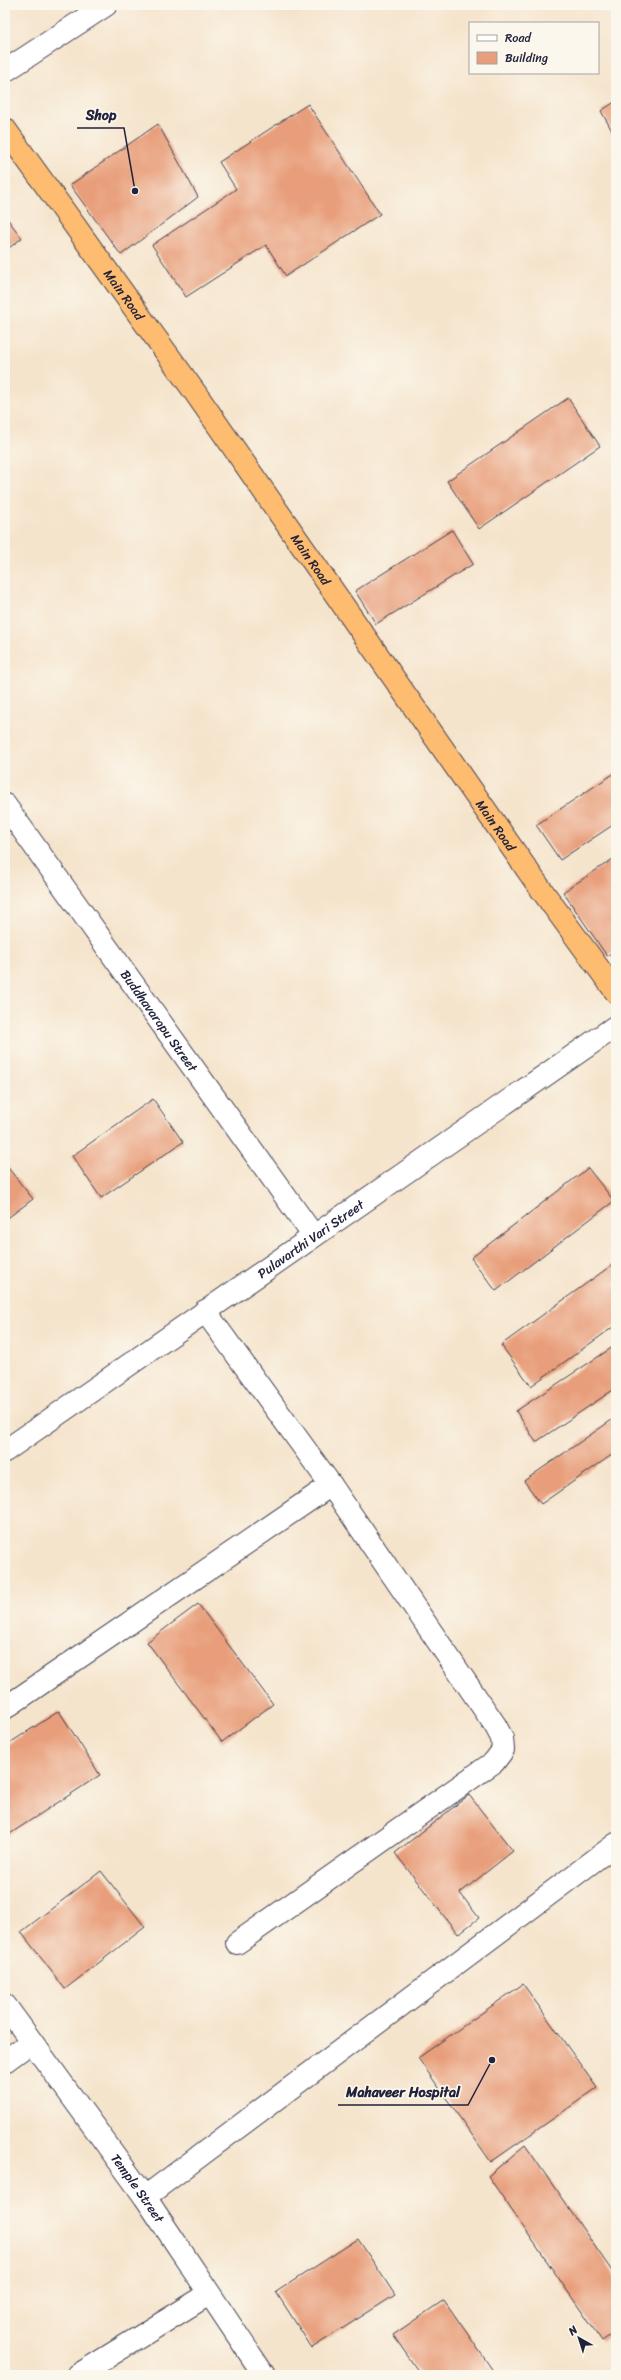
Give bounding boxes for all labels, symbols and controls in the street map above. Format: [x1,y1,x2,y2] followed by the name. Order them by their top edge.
[469,22,599,74] legend
[505,27,532,49] text: Road
[505,47,548,69] text: Building
[77,102,124,128] callout: Shop
[85,103,117,128] text: Shop
[98,264,152,326] street label: Main Road
[285,528,338,591] street label: Main Road
[470,794,523,857] street label: Main Road
[115,964,204,1077] street label: Buddhavarapu Street
[252,1193,369,1284] street label: Pulavarthi Vari Street
[338,2079,468,2105] callout: Mahaveer Hospital
[345,2080,461,2105] text: Mahaveer Hospital
[105,2148,171,2228] street label: Temple Street
[559,2318,599,2358] north arrow
[563,2321,582,2341] text: N

